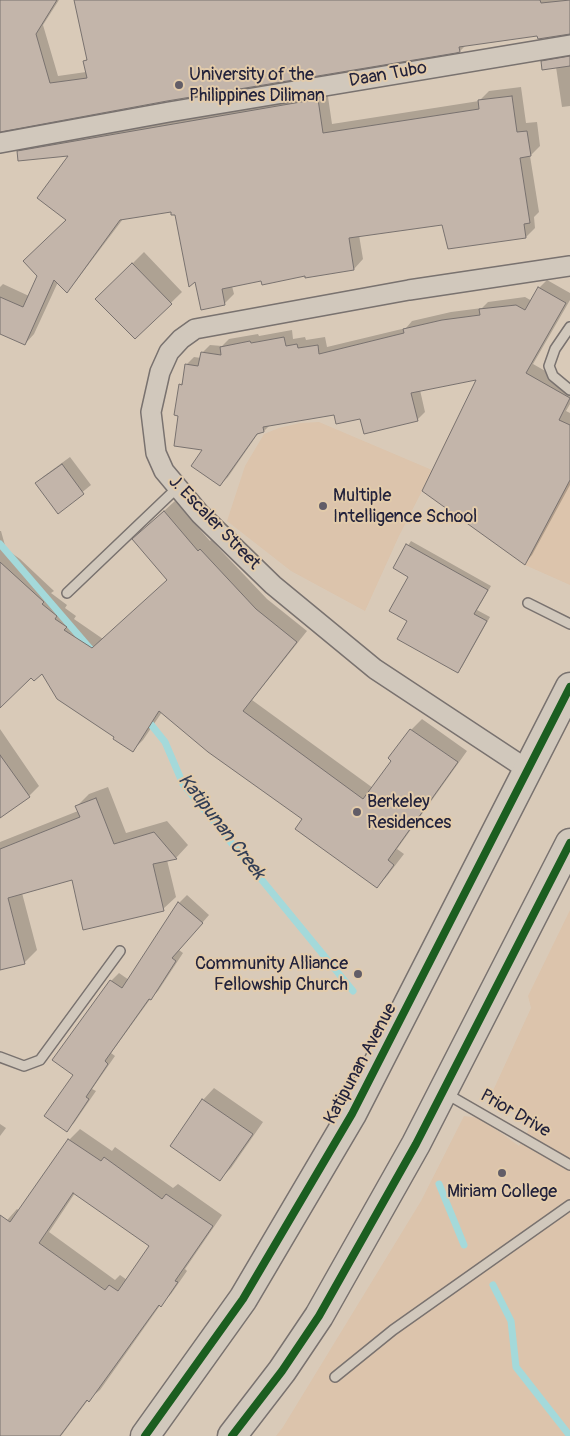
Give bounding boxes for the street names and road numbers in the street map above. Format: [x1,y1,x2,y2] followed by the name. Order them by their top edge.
[347,58,429,92] street label: Daan Tubo
[164,471,264,575] street label: J. Escaler Street
[320,1000,402,1128] street label: Katipunan Avenue
[476,1085,554,1143] street label: Prior Drive

